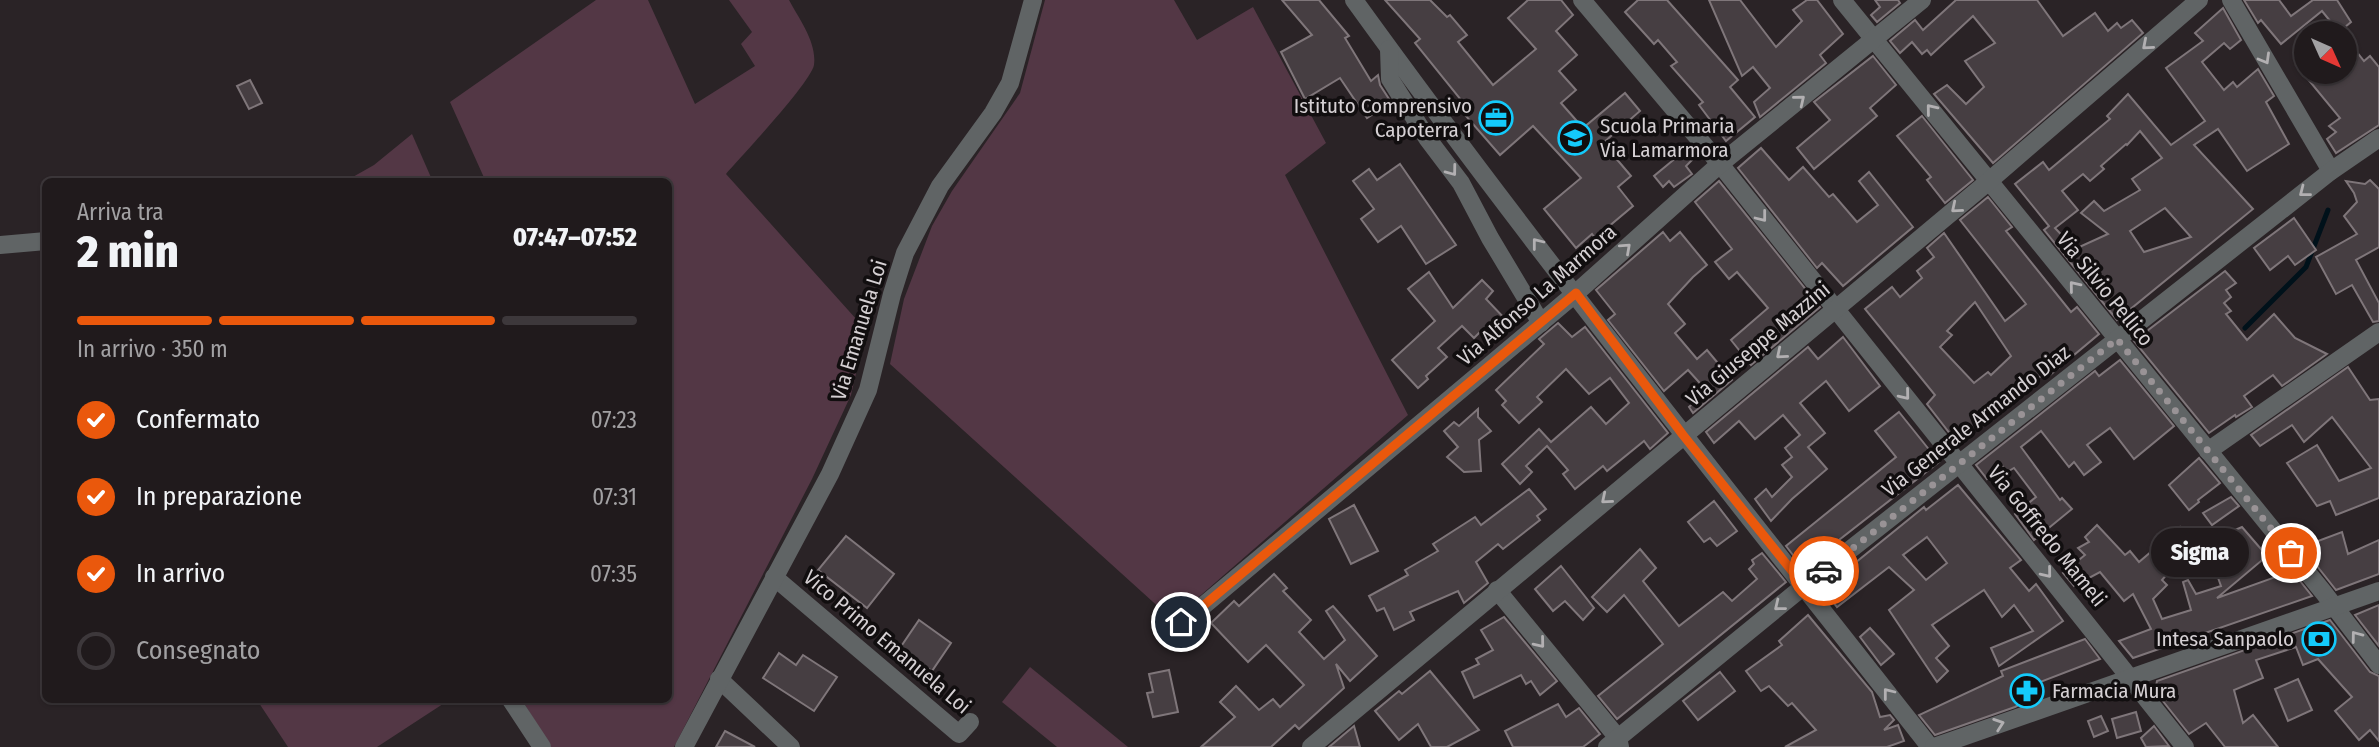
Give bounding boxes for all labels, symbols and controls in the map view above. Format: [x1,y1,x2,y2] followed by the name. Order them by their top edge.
[2294,21,2357,84] north arrow
[2294,21,2357,84] map controls
[2142,36,2155,49] one-way arrow
[2257,51,2270,64] one-way arrow
[1294,93,1472,143] place label: Istituto Comprensivo Capoterra 1
[1792,96,1804,109] one-way arrow
[1477,99,1515,137] office icon: Istituto Comprensivo Capoterra 1
[1926,105,1939,117] one-way arrow
[1600,113,1734,163] place label: Scuola Primaria Via Lamarmora
[1556,119,1594,157] school or university icon: Scuola Primaria Via Lamarmora
[1443,163,1456,176] one-way arrow
[2299,184,2311,197] one-way arrow
[77,198,164,226] text: Arriva tra
[1951,200,1964,212] one-way arrow
[1754,210,1767,222] one-way arrow
[1452,219,1622,371] street label: Via Alfonso La Marmora
[513,222,637,253] text: 07:47–07:52
[77,224,179,279] text: 2 min
[2051,227,2159,351] street label: Via Silvio Pellico
[1532,239,1545,251] one-way arrow
[1618,243,1631,256] one-way arrow
[825,257,893,403] street label: Via Emanuela Loi
[1681,276,1835,412] street label: Via Giuseppe Mazzini
[2070,282,2082,295] one-way arrow
[77,335,228,363] text: In arrivo · 350 m
[1877,339,2075,503] street label: Via Generale Armando Diaz
[1776,346,1789,358] one-way arrow
[1896,388,1909,400] one-way arrow
[77,401,115,439] icon: check
[136,404,260,435] text: Confermato
[591,406,637,434] text: 07:23
[1982,460,2112,612] street label: Via Goffredo Mameli
[77,478,115,516] icon: check
[136,481,302,512] text: In preparazione
[592,483,637,511] text: 07:31
[1601,491,1613,504] one-way arrow
[2261,523,2321,583] pin
[2151,528,2249,578] callout: Sigma
[2272,534,2310,572] icon: bag
[1789,536,1859,606] courier
[2171,538,2229,566] text: Sigma
[1805,552,1843,590] icon: car
[77,555,115,593] icon: check
[136,558,225,589] text: In arrivo
[590,560,637,588] text: 07:35
[798,564,976,720] street label: Vico Primo Emanuela Loi
[2038,565,2051,577] one-way arrow
[1151,592,1211,652] pin
[1775,598,1787,611] one-way arrow
[1162,603,1200,641] icon: home
[2300,620,2338,658] bank icon: Intesa Sanpaolo
[2156,626,2294,652] place label: Intesa Sanpaolo
[2352,631,2365,643] one-way arrow
[136,635,260,666] text: Consegnato
[1532,635,1545,647] one-way arrow
[2008,672,2046,710] pharmacy icon: Farmacia Mura
[2052,678,2176,704] place label: Farmacia Mura
[1883,688,1896,701] one-way arrow
[1992,718,2004,732] one-way arrow

